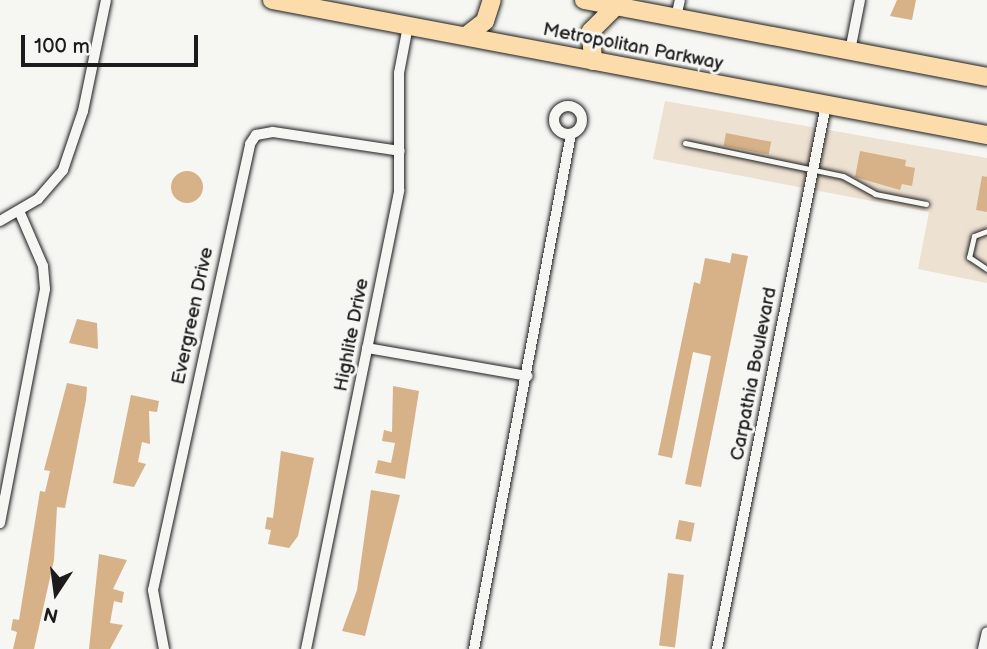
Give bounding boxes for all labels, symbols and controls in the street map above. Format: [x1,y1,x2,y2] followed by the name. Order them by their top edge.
[541,18,725,76] street label: Metropolitan Parkway
[24,21,201,65] scale bar
[34,34,90,59] text: 100 m
[167,245,219,387] street label: Evergreen Drive
[330,276,374,394] street label: Highlite Drive
[726,285,782,463] street label: Carpathia Boulevard
[21,558,91,628] north arrow
[42,601,61,627] text: N

